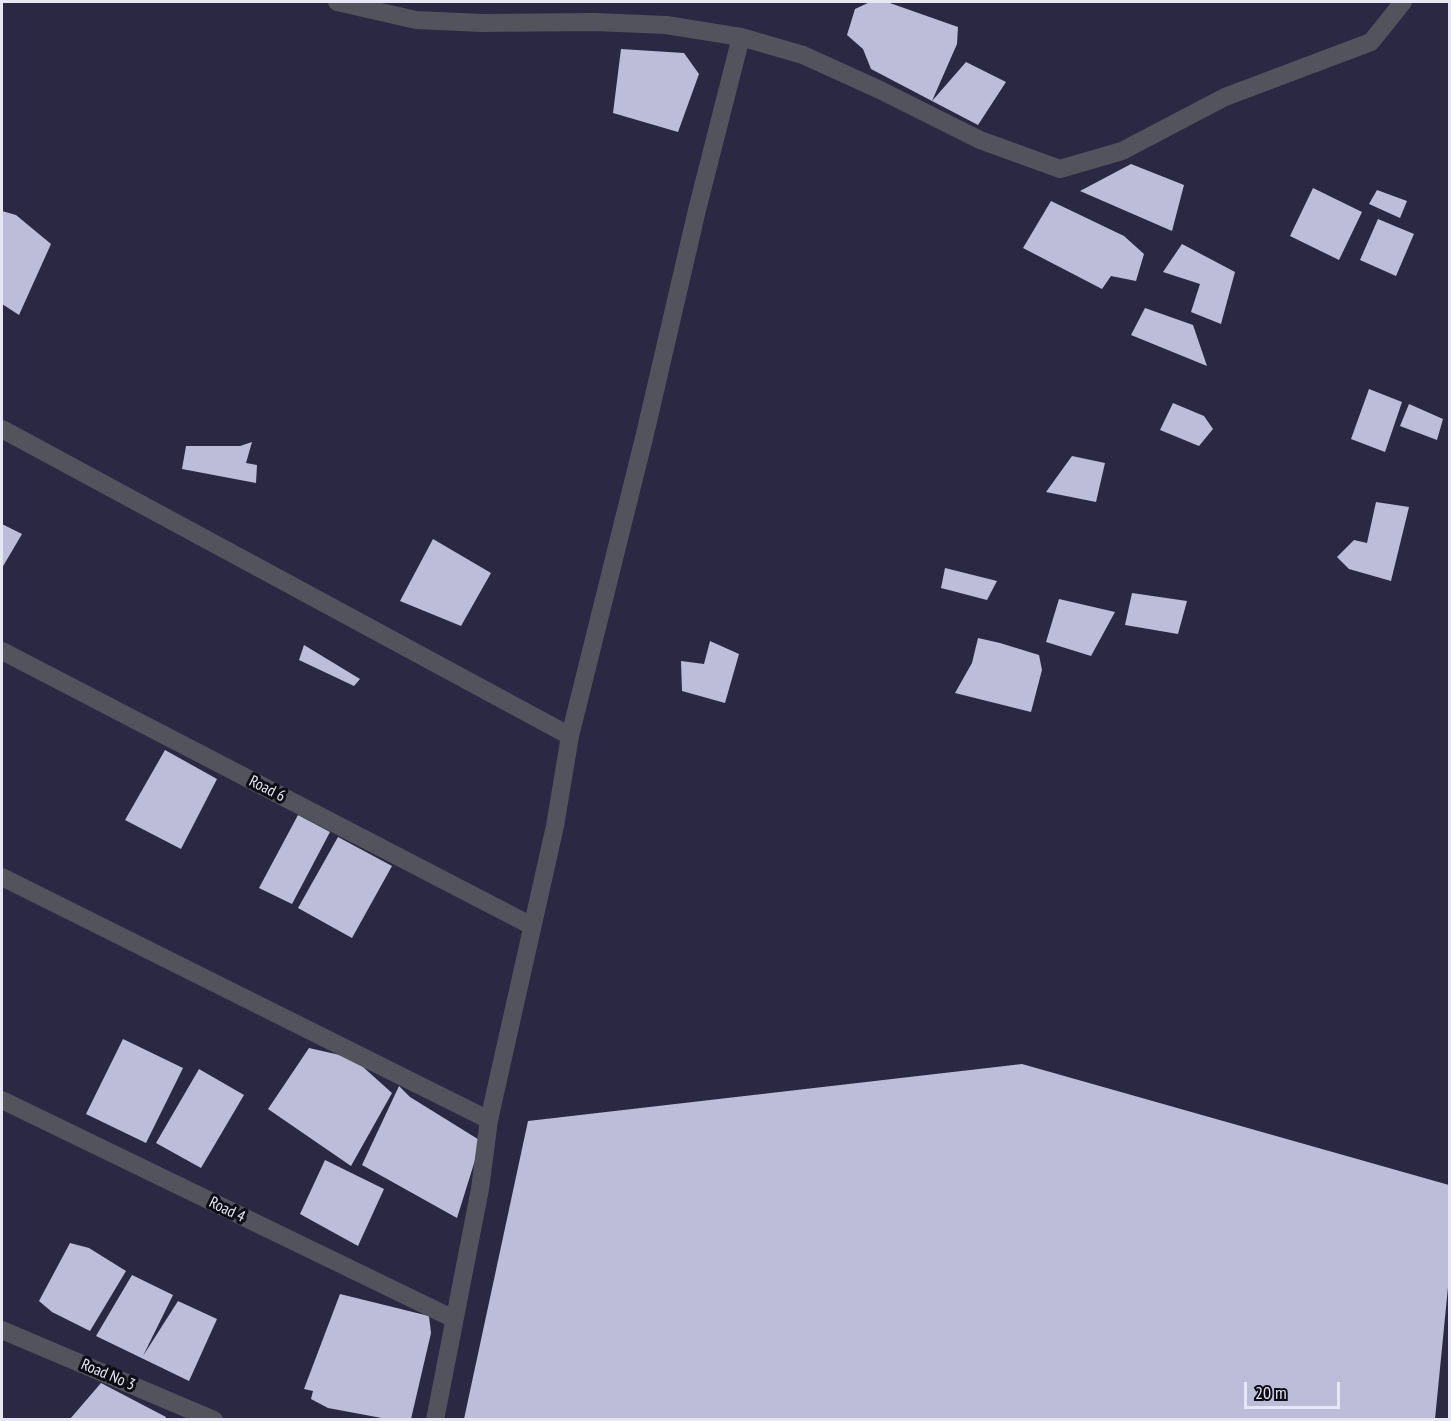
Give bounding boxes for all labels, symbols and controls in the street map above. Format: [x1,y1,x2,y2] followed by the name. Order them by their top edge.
[246,772,288,806] street label: Road 6
[206,1193,248,1227] street label: Road 4
[78,1355,138,1395] street label: Road No 3
[1247,1370,1343,1408] scale bar
[1255,1381,1287,1404] text: 20 m

